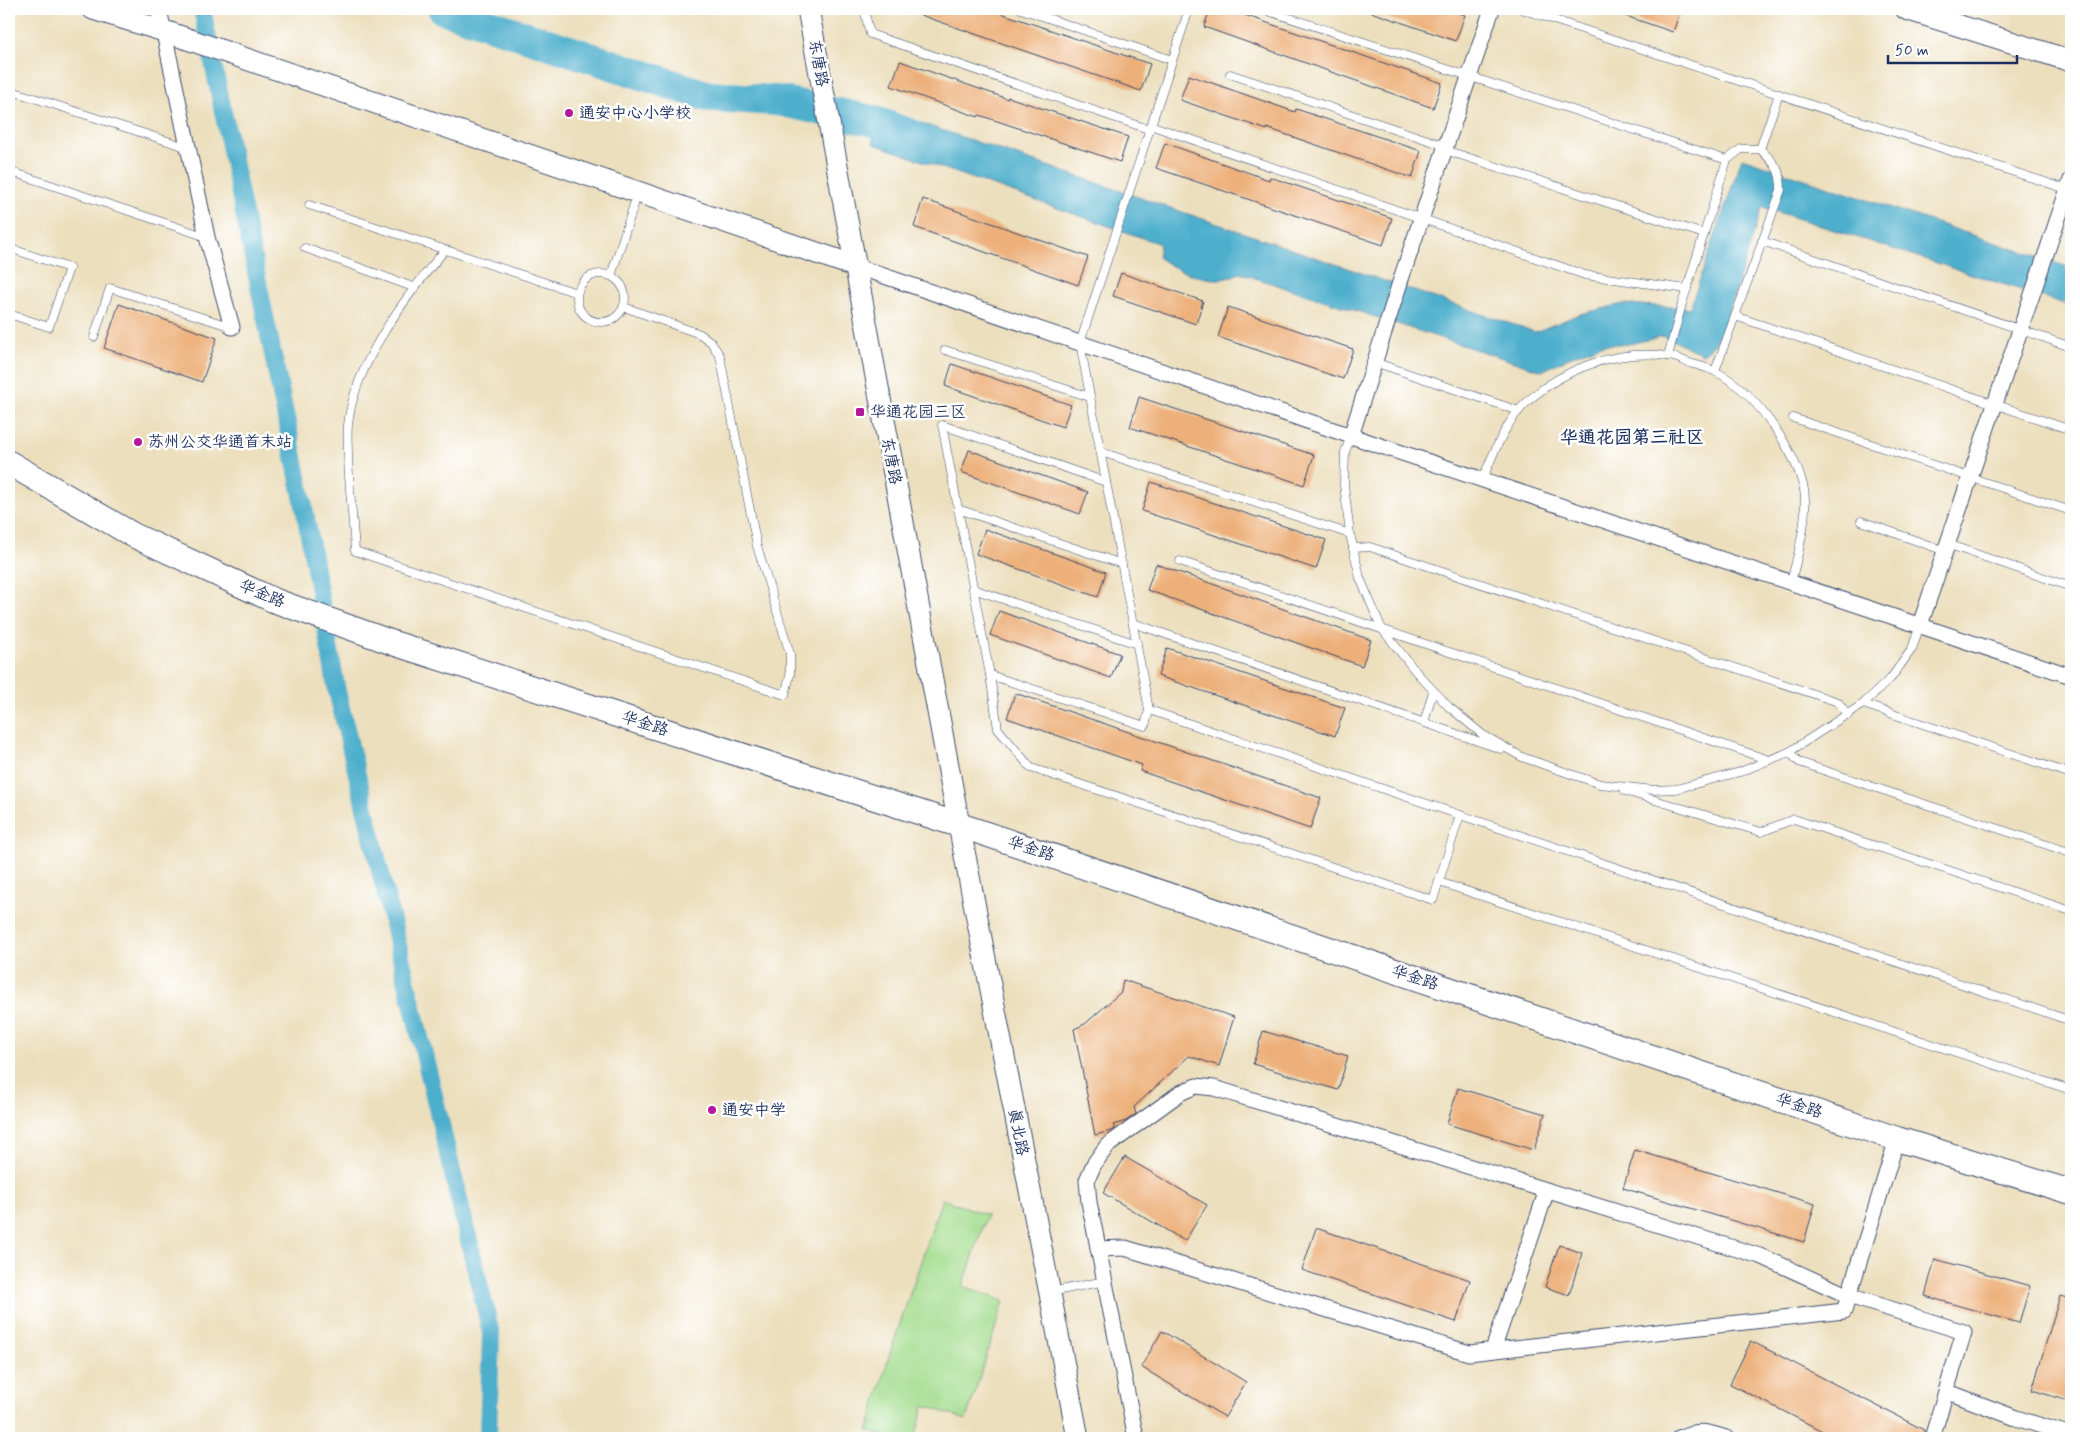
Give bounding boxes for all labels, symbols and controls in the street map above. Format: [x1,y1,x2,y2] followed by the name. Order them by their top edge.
[1888,32,2016,64] scale bar
[803,38,833,88] street label: 东唐路
[1895,41,1929,61] text: 50 m
[579,103,691,124] place label: 通安中心小学校
[563,107,575,119] marker: 通安中心小学校
[870,402,966,423] place label: 华通花园三区
[854,406,866,418] marker: 华通花园三区
[1560,426,1704,450] district label: 华通花园第三社区
[148,432,292,453] place label: 苏州公交华通首末站
[876,435,906,487] street label: 东唐路
[132,436,144,448] marker: 苏州公交华通首末站
[236,575,288,613] street label: 华金路
[619,707,671,741] street label: 华金路
[1005,832,1057,866] street label: 华金路
[1389,961,1441,995] street label: 华金路
[1773,1089,1825,1123] street label: 华金路
[722,1100,786,1121] place label: 通安中学
[706,1104,718,1116] marker: 通安中学
[1003,1106,1033,1158] street label: 真北路

